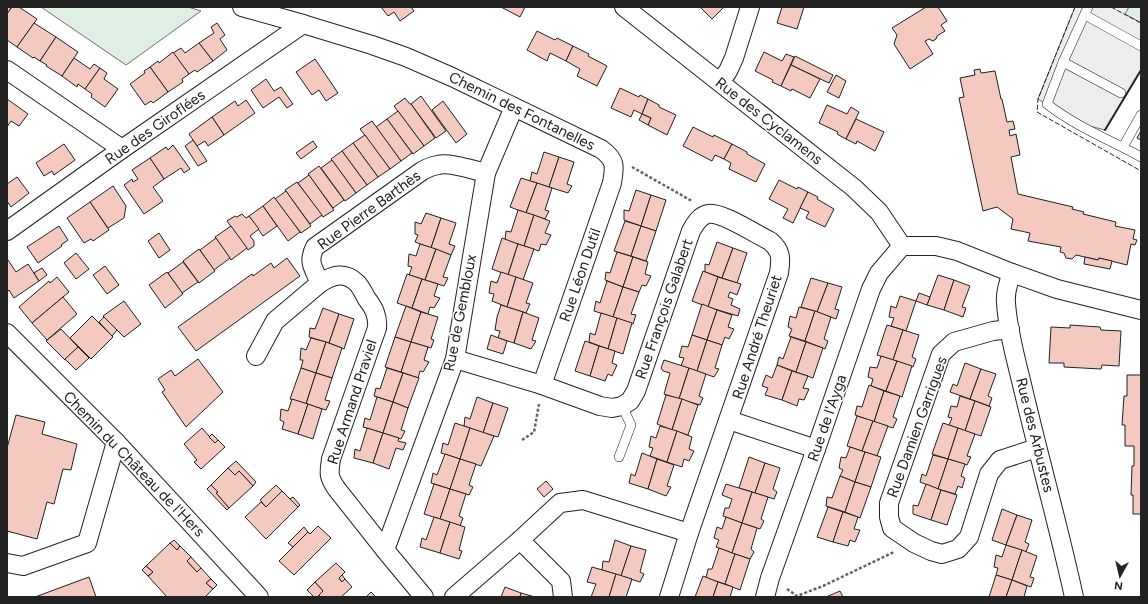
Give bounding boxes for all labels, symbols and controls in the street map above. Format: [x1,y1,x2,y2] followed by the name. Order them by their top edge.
[446,68,598,154] street label: Chemin des Fontanelles
[712,74,826,168] street label: Rue des Cyclamens
[101,86,209,168] street label: Rue des Giroflées
[314,167,424,253] street label: Rue Pierre Barthès
[556,226,604,324] street label: Rue Léon Dutil
[631,236,697,382] street label: Rue François Galabert
[440,253,480,373] street label: Rue de Gembloux
[728,272,786,401] street label: Rue André Theuriet
[323,337,381,467] street label: Rue Armand Praviel
[883,354,951,500] street label: Rue Damien Garrigues
[804,372,850,464] street label: Rue de l'Ayga
[1012,376,1058,494] street label: Rue des Arbustes
[60,387,208,541] street label: Chemin du Château de l'Hers
[1100,556,1140,596] north arrow
[1114,578,1124,592] text: N

